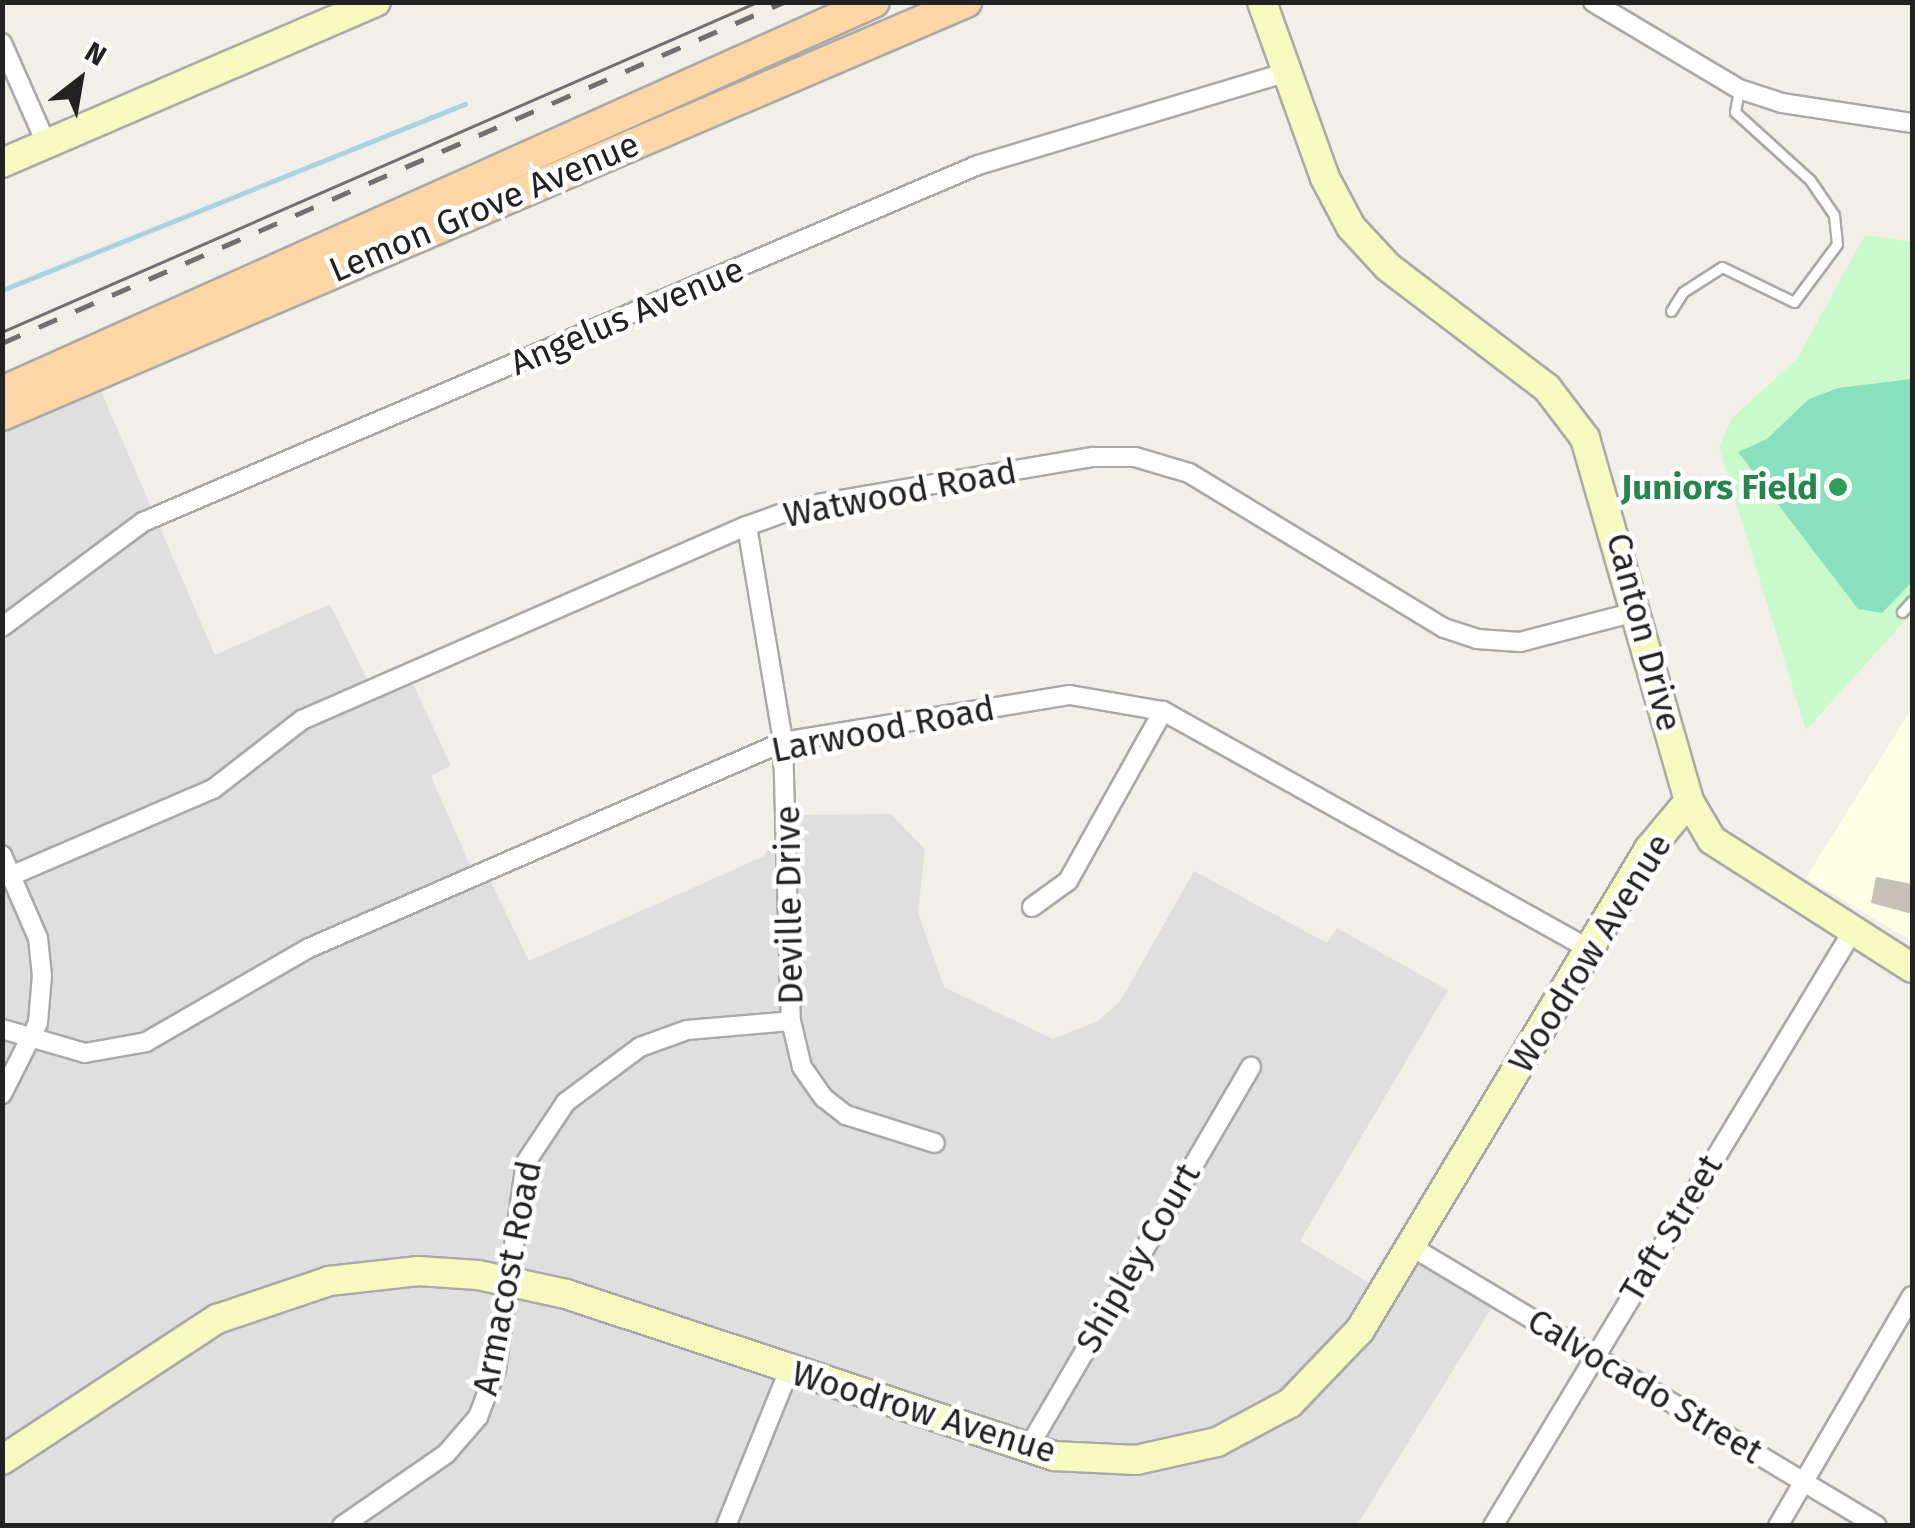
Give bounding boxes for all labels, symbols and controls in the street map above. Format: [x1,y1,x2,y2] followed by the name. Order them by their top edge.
[30,30,130,130] north arrow
[79,35,112,73] text: N
[323,123,645,291] street label: Lemon Grove Avenue
[504,248,750,384] street label: Angelus Avenue
[780,450,1020,536] street label: Watwood Road
[1621,466,1818,508] place label: Juniors Field
[1827,476,1849,498] marker: Juniors Field
[1597,528,1691,736] street label: Canton Drive
[768,687,998,771] street label: Larwood Road
[766,805,812,1005] street label: Deville Drive
[1500,826,1680,1080] street label: Woodrow Avenue
[1611,1147,1731,1309] street label: Taft Street
[1067,1156,1209,1360] street label: Shipley Court
[464,1157,550,1399] street label: Armacost Road
[1520,1299,1770,1473] street label: Calvocado Street
[787,1352,1061,1472] street label: Woodrow Avenue

